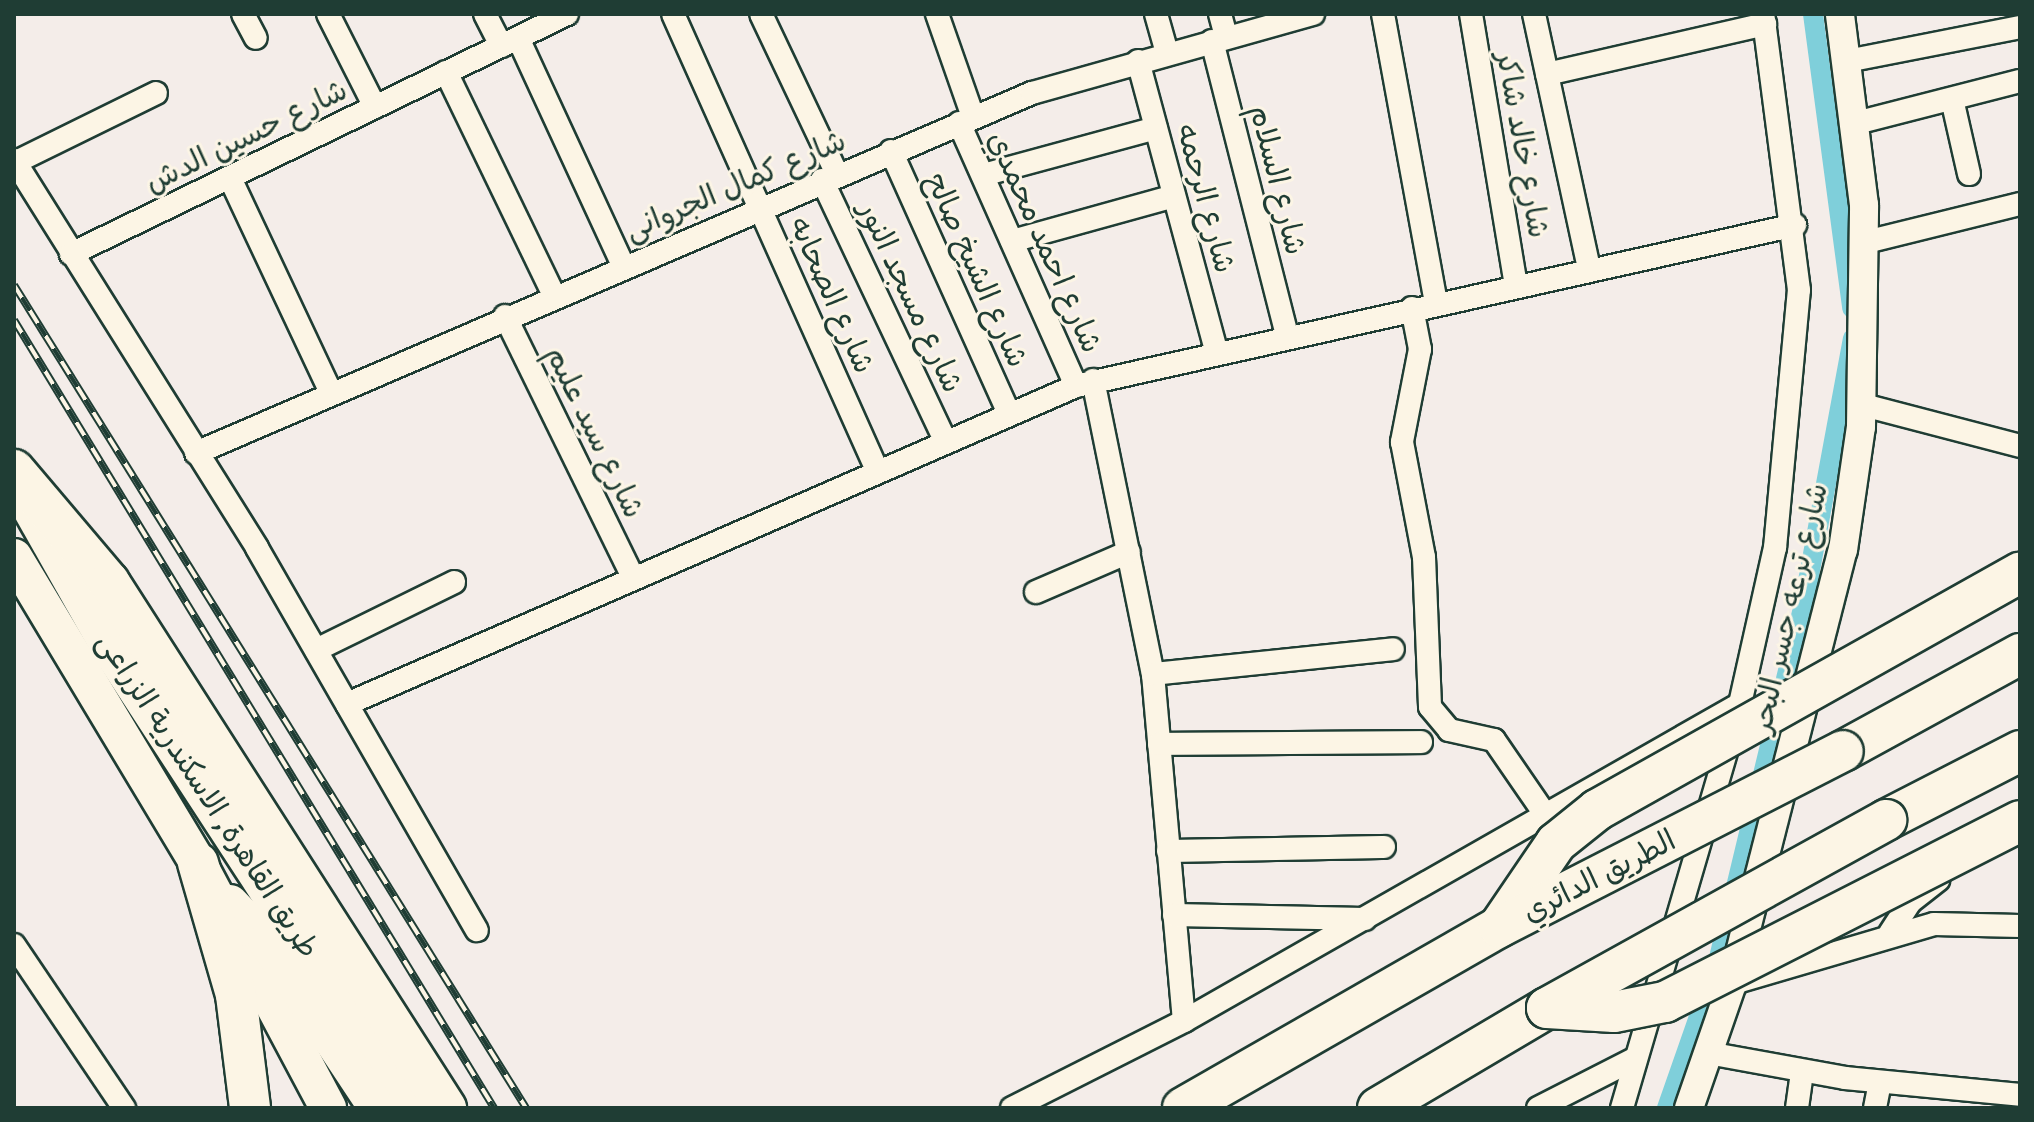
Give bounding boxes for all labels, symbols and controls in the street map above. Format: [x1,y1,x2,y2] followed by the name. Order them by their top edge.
[1489,49,1557,241] street label: شارع خالد شاكر
[139,71,353,201] street label: شارع حسين الدش
[1242,101,1314,259] street label: شارع السلام
[1169,119,1243,277] street label: شارع الرحمه
[619,122,851,248] street label: شارع كمال الجروانى
[980,126,1110,358] street label: شارع احمد محمدي
[918,167,1036,373] street label: شارع الشيخ صالح
[851,196,971,398] street label: شارع مسجد النور
[782,211,882,379] street label: شارع الصحابه
[538,340,652,524] street label: شارع سيد عليم
[1743,479,1835,737] street label: شارع ترعه جسر البحر
[89,625,327,965] street label: طريق القاهرة, الاسكندرية الزراعى
[1516,822,1682,930] street label: الطريق الدائري

